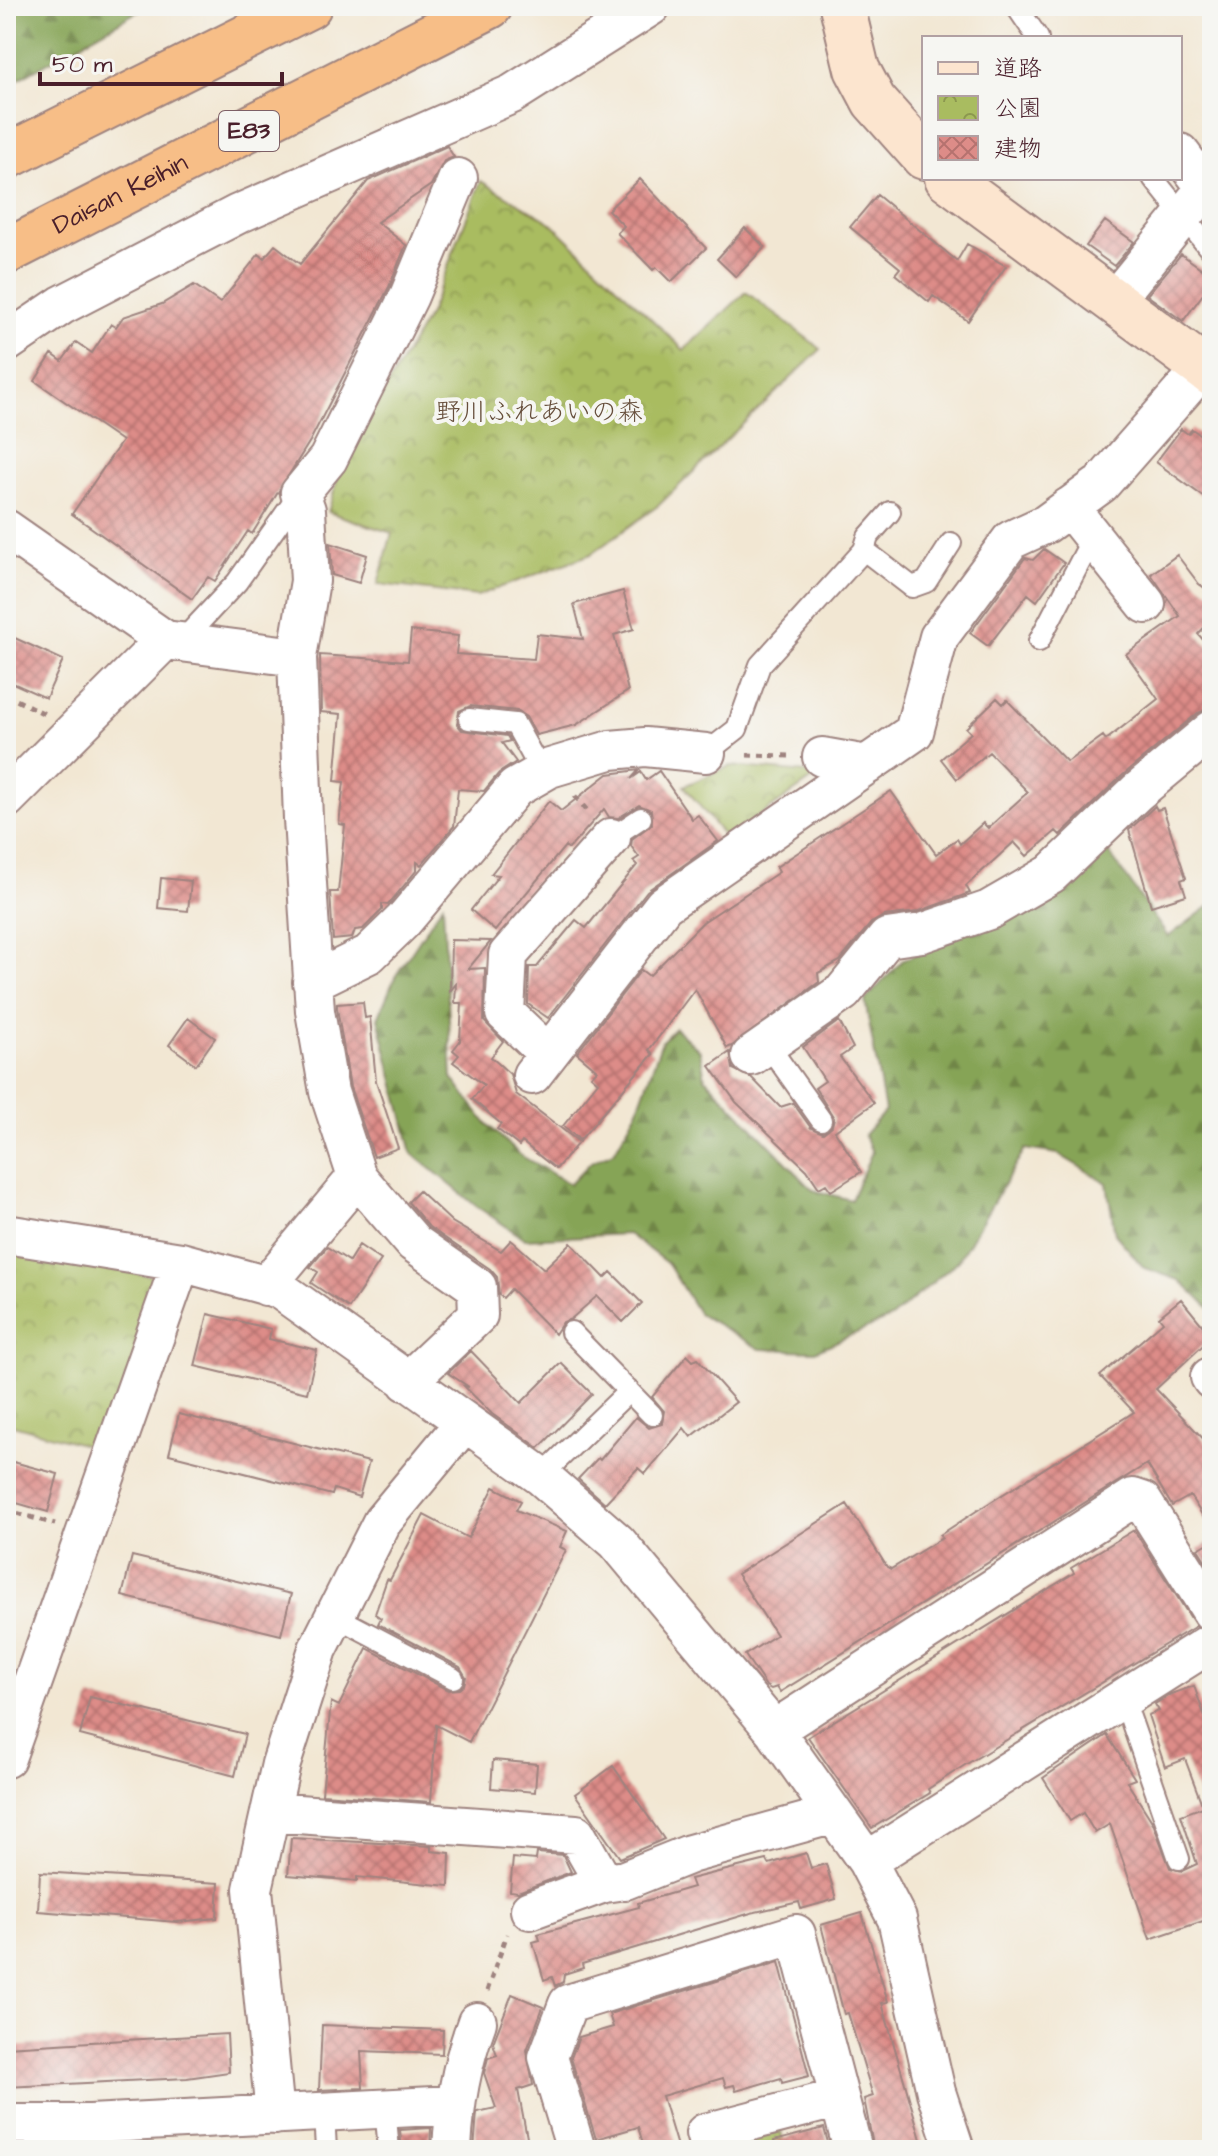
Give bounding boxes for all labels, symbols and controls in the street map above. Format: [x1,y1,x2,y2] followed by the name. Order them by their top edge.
[40,36,282,86] scale bar
[922,36,1182,180] legend
[52,48,113,82] text: 50 m
[994,52,1042,86] text: 道路
[994,92,1042,126] text: 公園
[219,111,279,151] road number: E83
[994,132,1042,166] text: 建物
[46,145,194,243] street label: Daisan Keihin
[435,394,643,430] park label: 野川ふれあいの森

